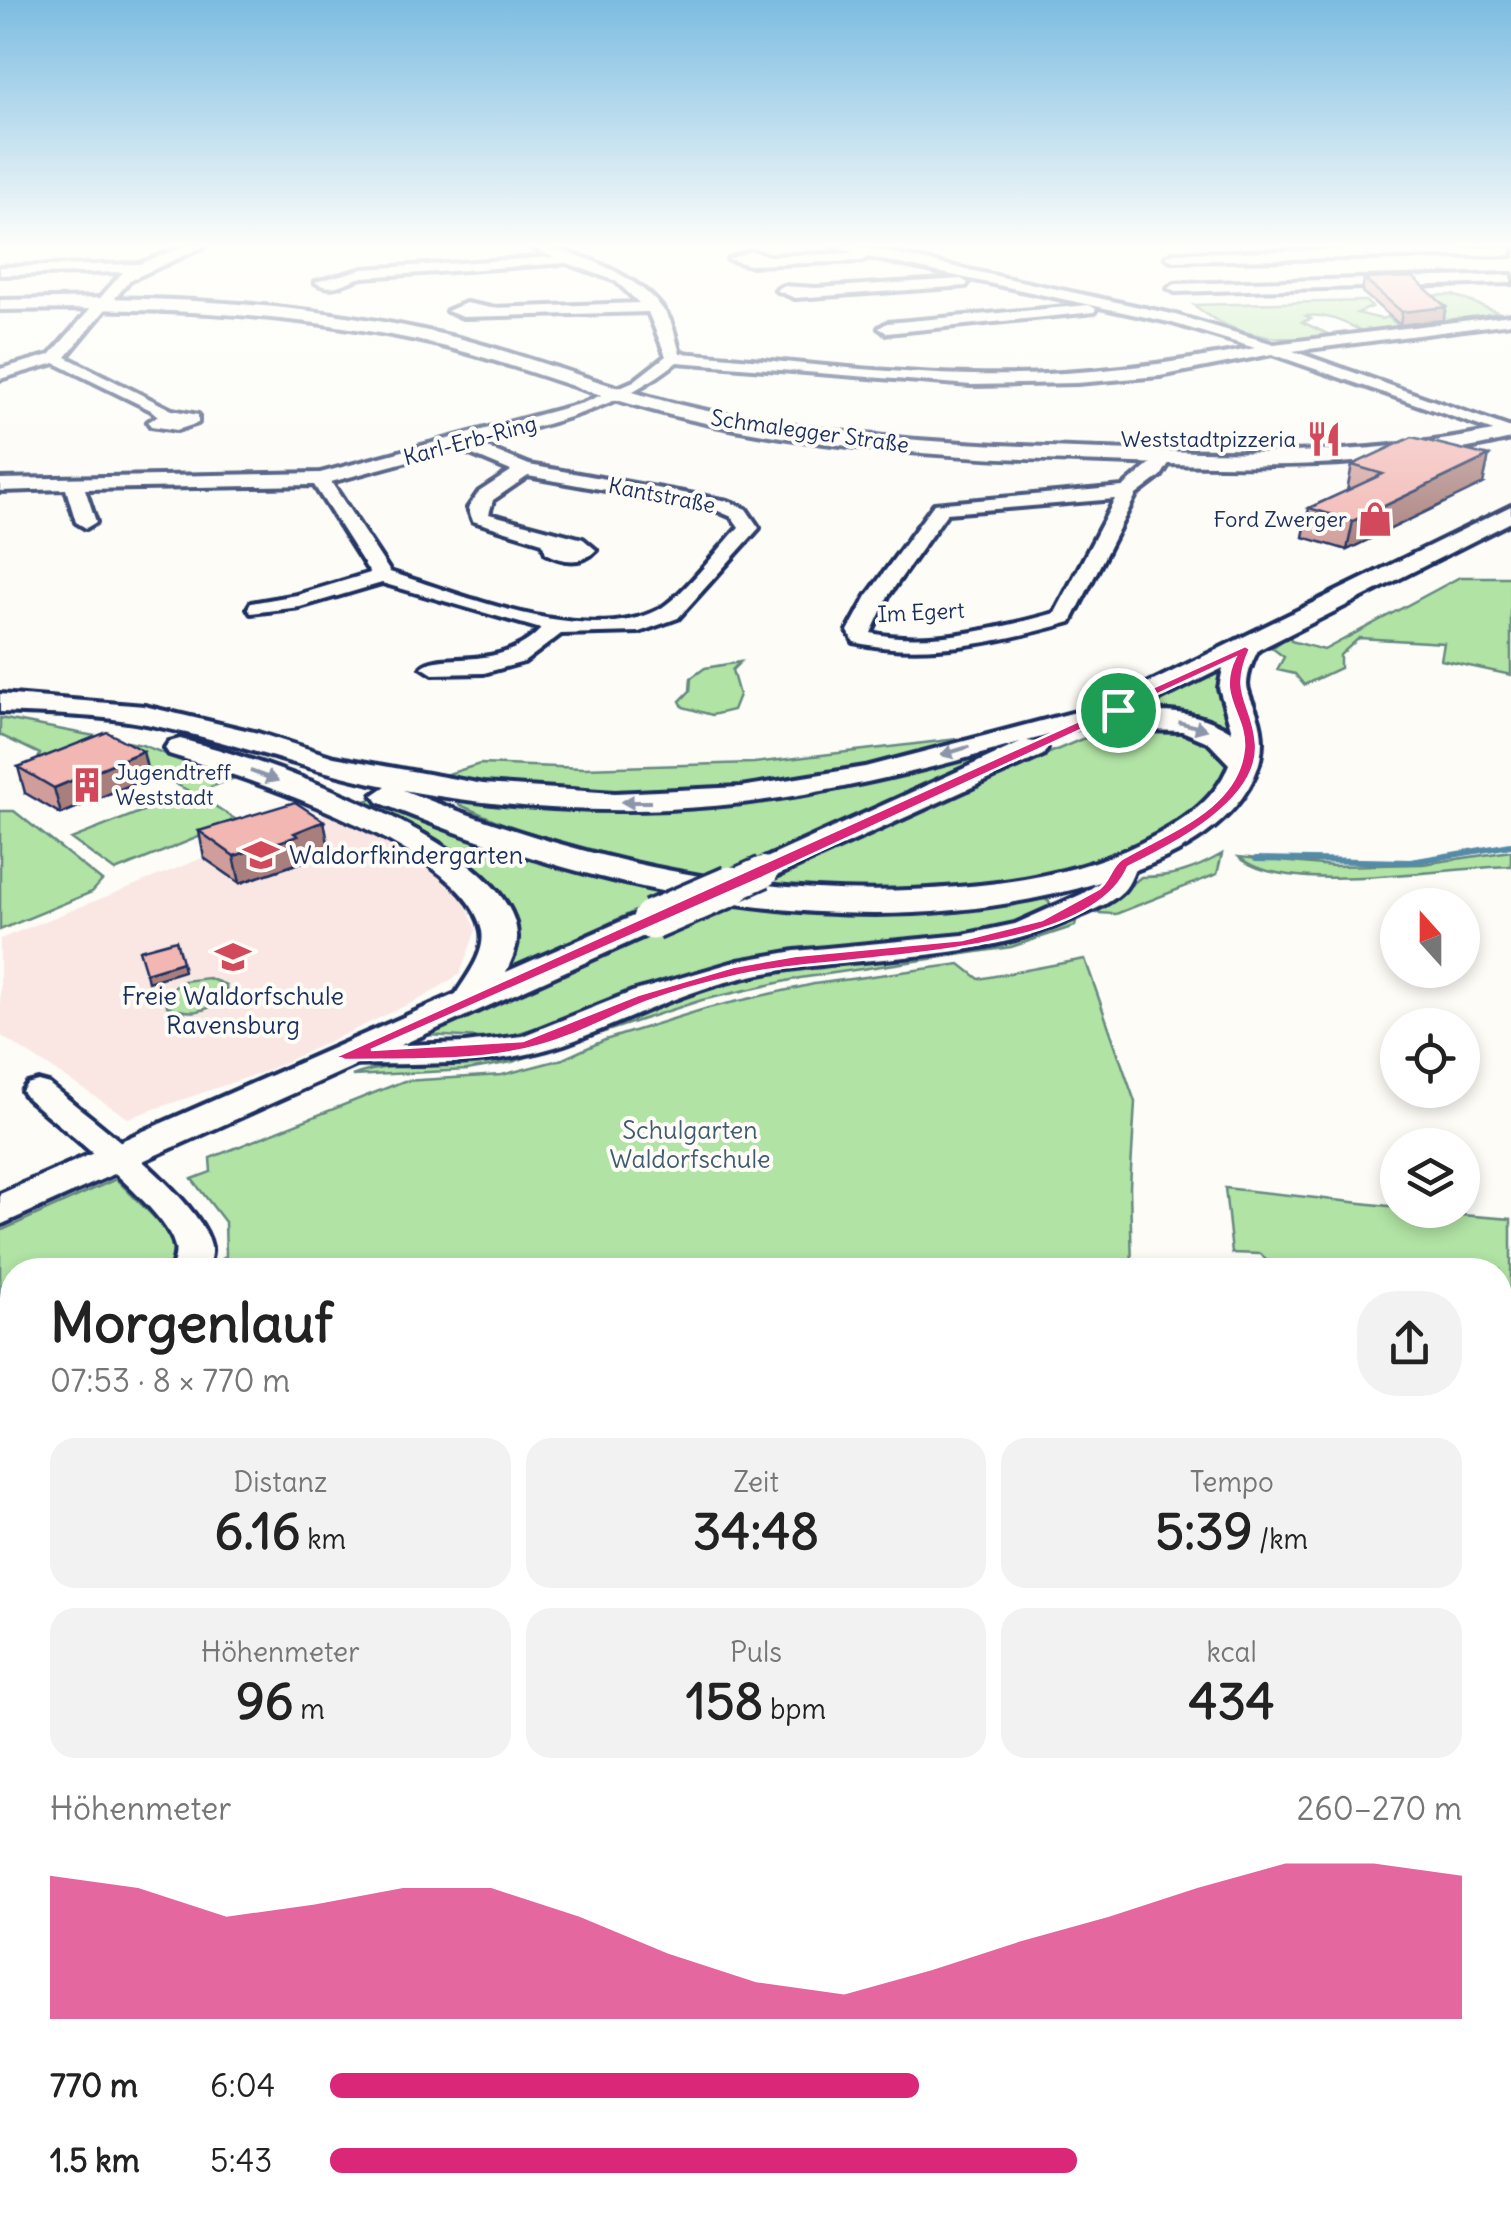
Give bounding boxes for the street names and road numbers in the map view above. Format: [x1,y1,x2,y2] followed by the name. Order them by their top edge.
[709,403,911,459] street label: Schmalegger Straße
[400,409,540,471] street label: Karl-Erb-Ring
[606,471,718,519] street label: Kantstraße
[877,596,965,628] street label: Im Egert

